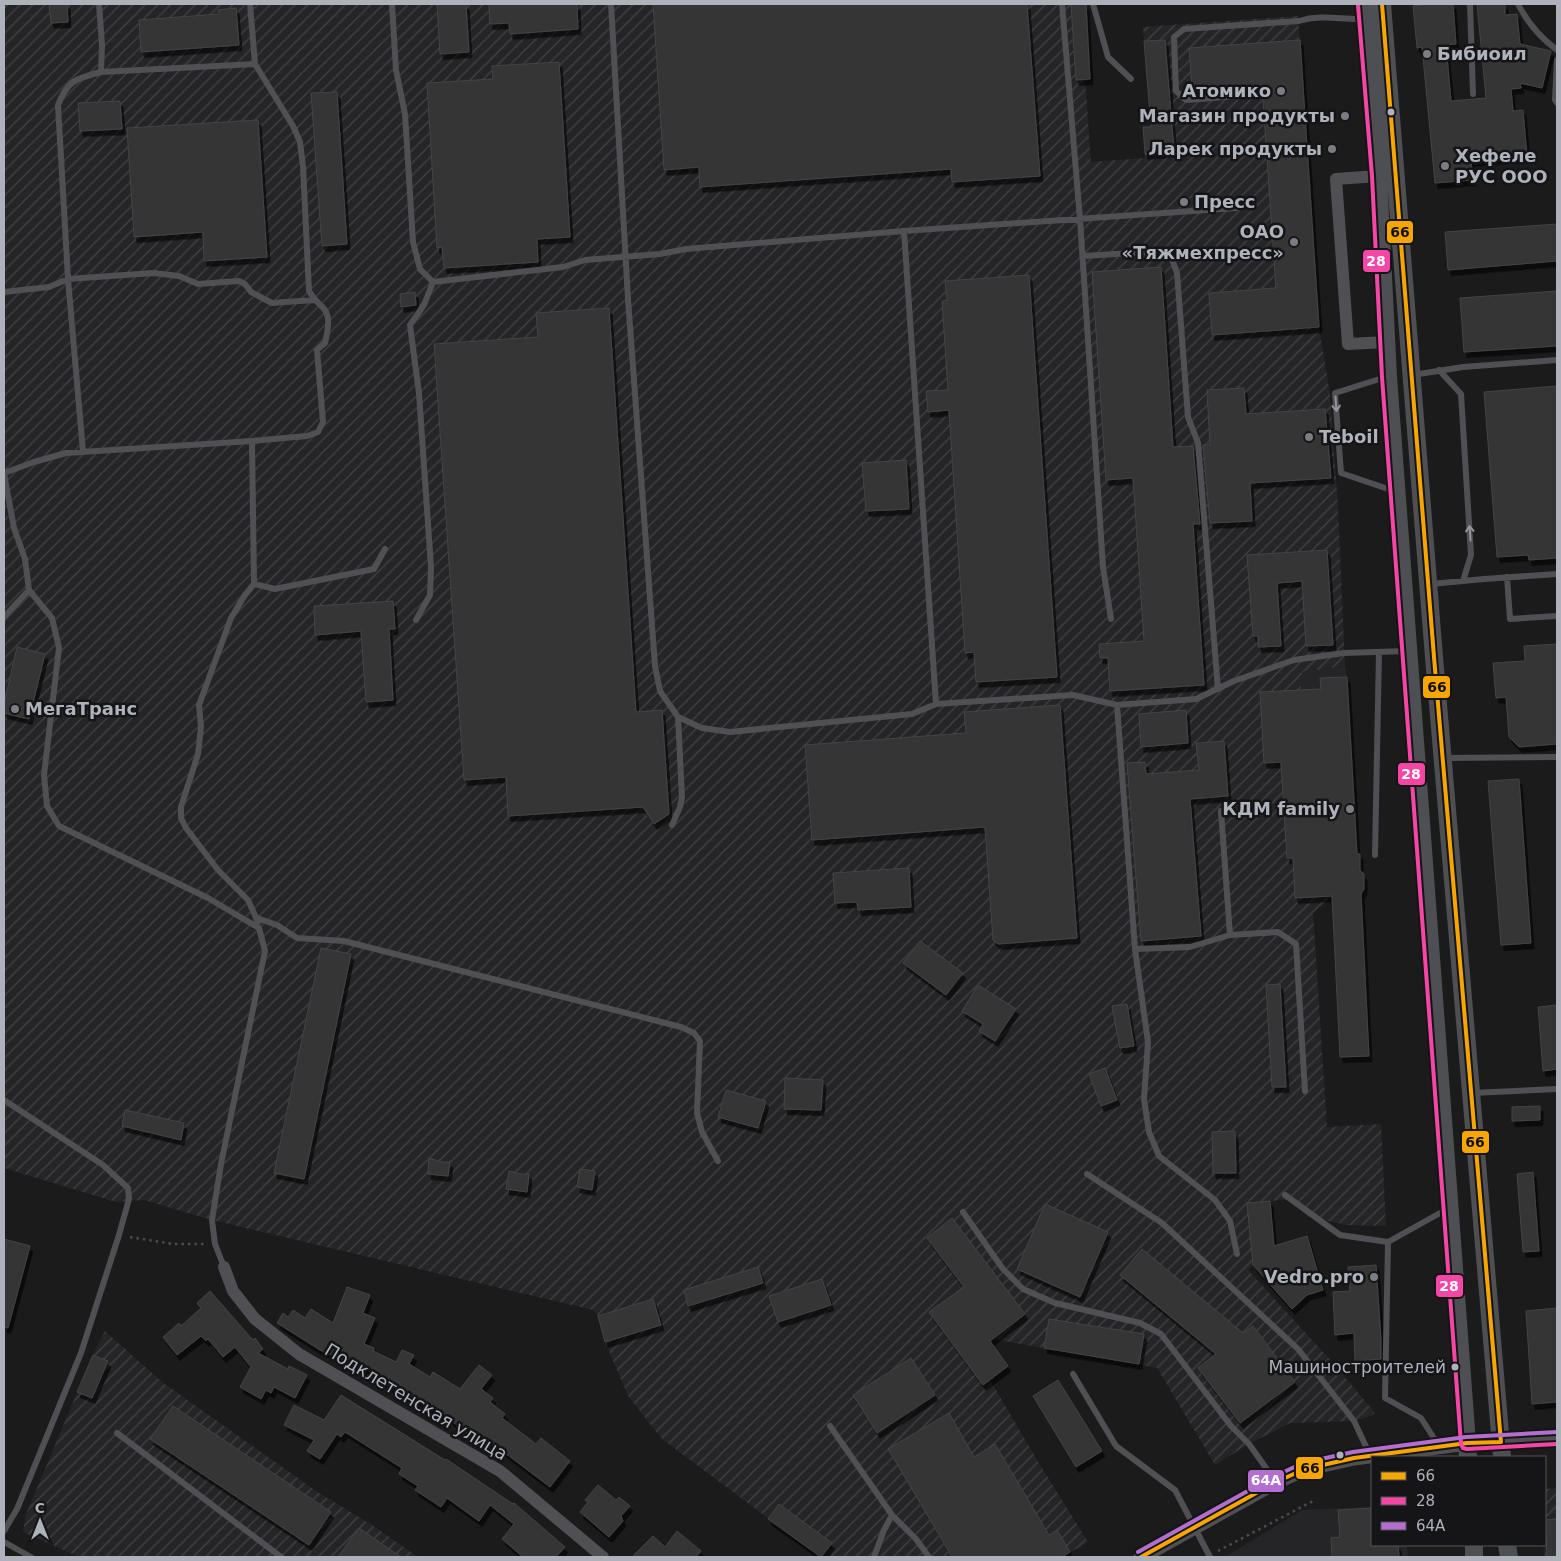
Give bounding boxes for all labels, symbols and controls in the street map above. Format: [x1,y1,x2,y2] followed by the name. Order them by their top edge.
[1437,43,1527,64] place label: Бибиоил
[1421,48,1433,60] marker: Бибиоил
[1182,80,1271,101] place label: Атомико
[1275,85,1287,97] marker: Атомико
[1139,105,1335,126] place label: Магазин продукты
[1386,107,1396,117] unlabelled marker
[1339,110,1351,122] marker: Магазин продукты
[1148,138,1322,159] place label: Ларек продукты
[1326,143,1338,155] marker: Ларек продукты
[1455,145,1547,187] place label: Хефеле РУС ООО
[1439,160,1451,172] marker: Хефеле РУС ООО
[1194,191,1256,212] place label: Пресс
[1178,196,1190,208] marker: Пресс
[1386,220,1414,244] line badge: 66
[1122,221,1284,263] place label: ОАО «Тяжмехпресс»
[1390,224,1410,240] text: 66
[1288,236,1300,248] marker: ОАО «Тяжмехпресс»
[1362,249,1391,273] line badge: 28
[1366,253,1386,269] text: 28
[1331,396,1341,412] one-way arrow
[1319,426,1379,447] place label: Teboil
[1303,431,1315,443] marker: Teboil
[1465,526,1475,542] one-way arrow
[1422,675,1451,699] line badge: 66
[1427,679,1447,695] text: 66
[25,698,137,719] place label: МегаТранс
[9,703,21,715] marker: МегаТранс
[1397,762,1426,786] line badge: 28
[1401,766,1421,782] text: 28
[1222,798,1340,819] place label: КДМ family
[1344,803,1356,815] marker: КДМ family
[1461,1130,1490,1154] line badge: 66
[1465,1134,1485,1150] text: 66
[1264,1266,1364,1287] place label: Vedro.pro
[1368,1271,1380,1283] marker: Vedro.pro
[1435,1274,1464,1298] line badge: 28
[1439,1278,1459,1294] text: 28
[321,1339,511,1464] street label: Подклетенская улица
[1269,1357,1446,1377] place label: Машиностроителей
[1450,1362,1460,1372] marker: Машиностроителей
[1335,1450,1345,1460] unlabelled marker
[1295,1456,1324,1480] line badge: 66
[1371,1456,1546,1546] legend
[1300,1460,1320,1476] text: 66
[1416,1467,1435,1485] text: 66
[1247,1469,1285,1493] line badge: 64А
[1251,1472,1281,1488] text: 64А
[1416,1492,1435,1510] text: 28
[15,1496,65,1546] north arrow
[35,1500,45,1516] text: С
[1416,1517,1446,1535] text: 64А

